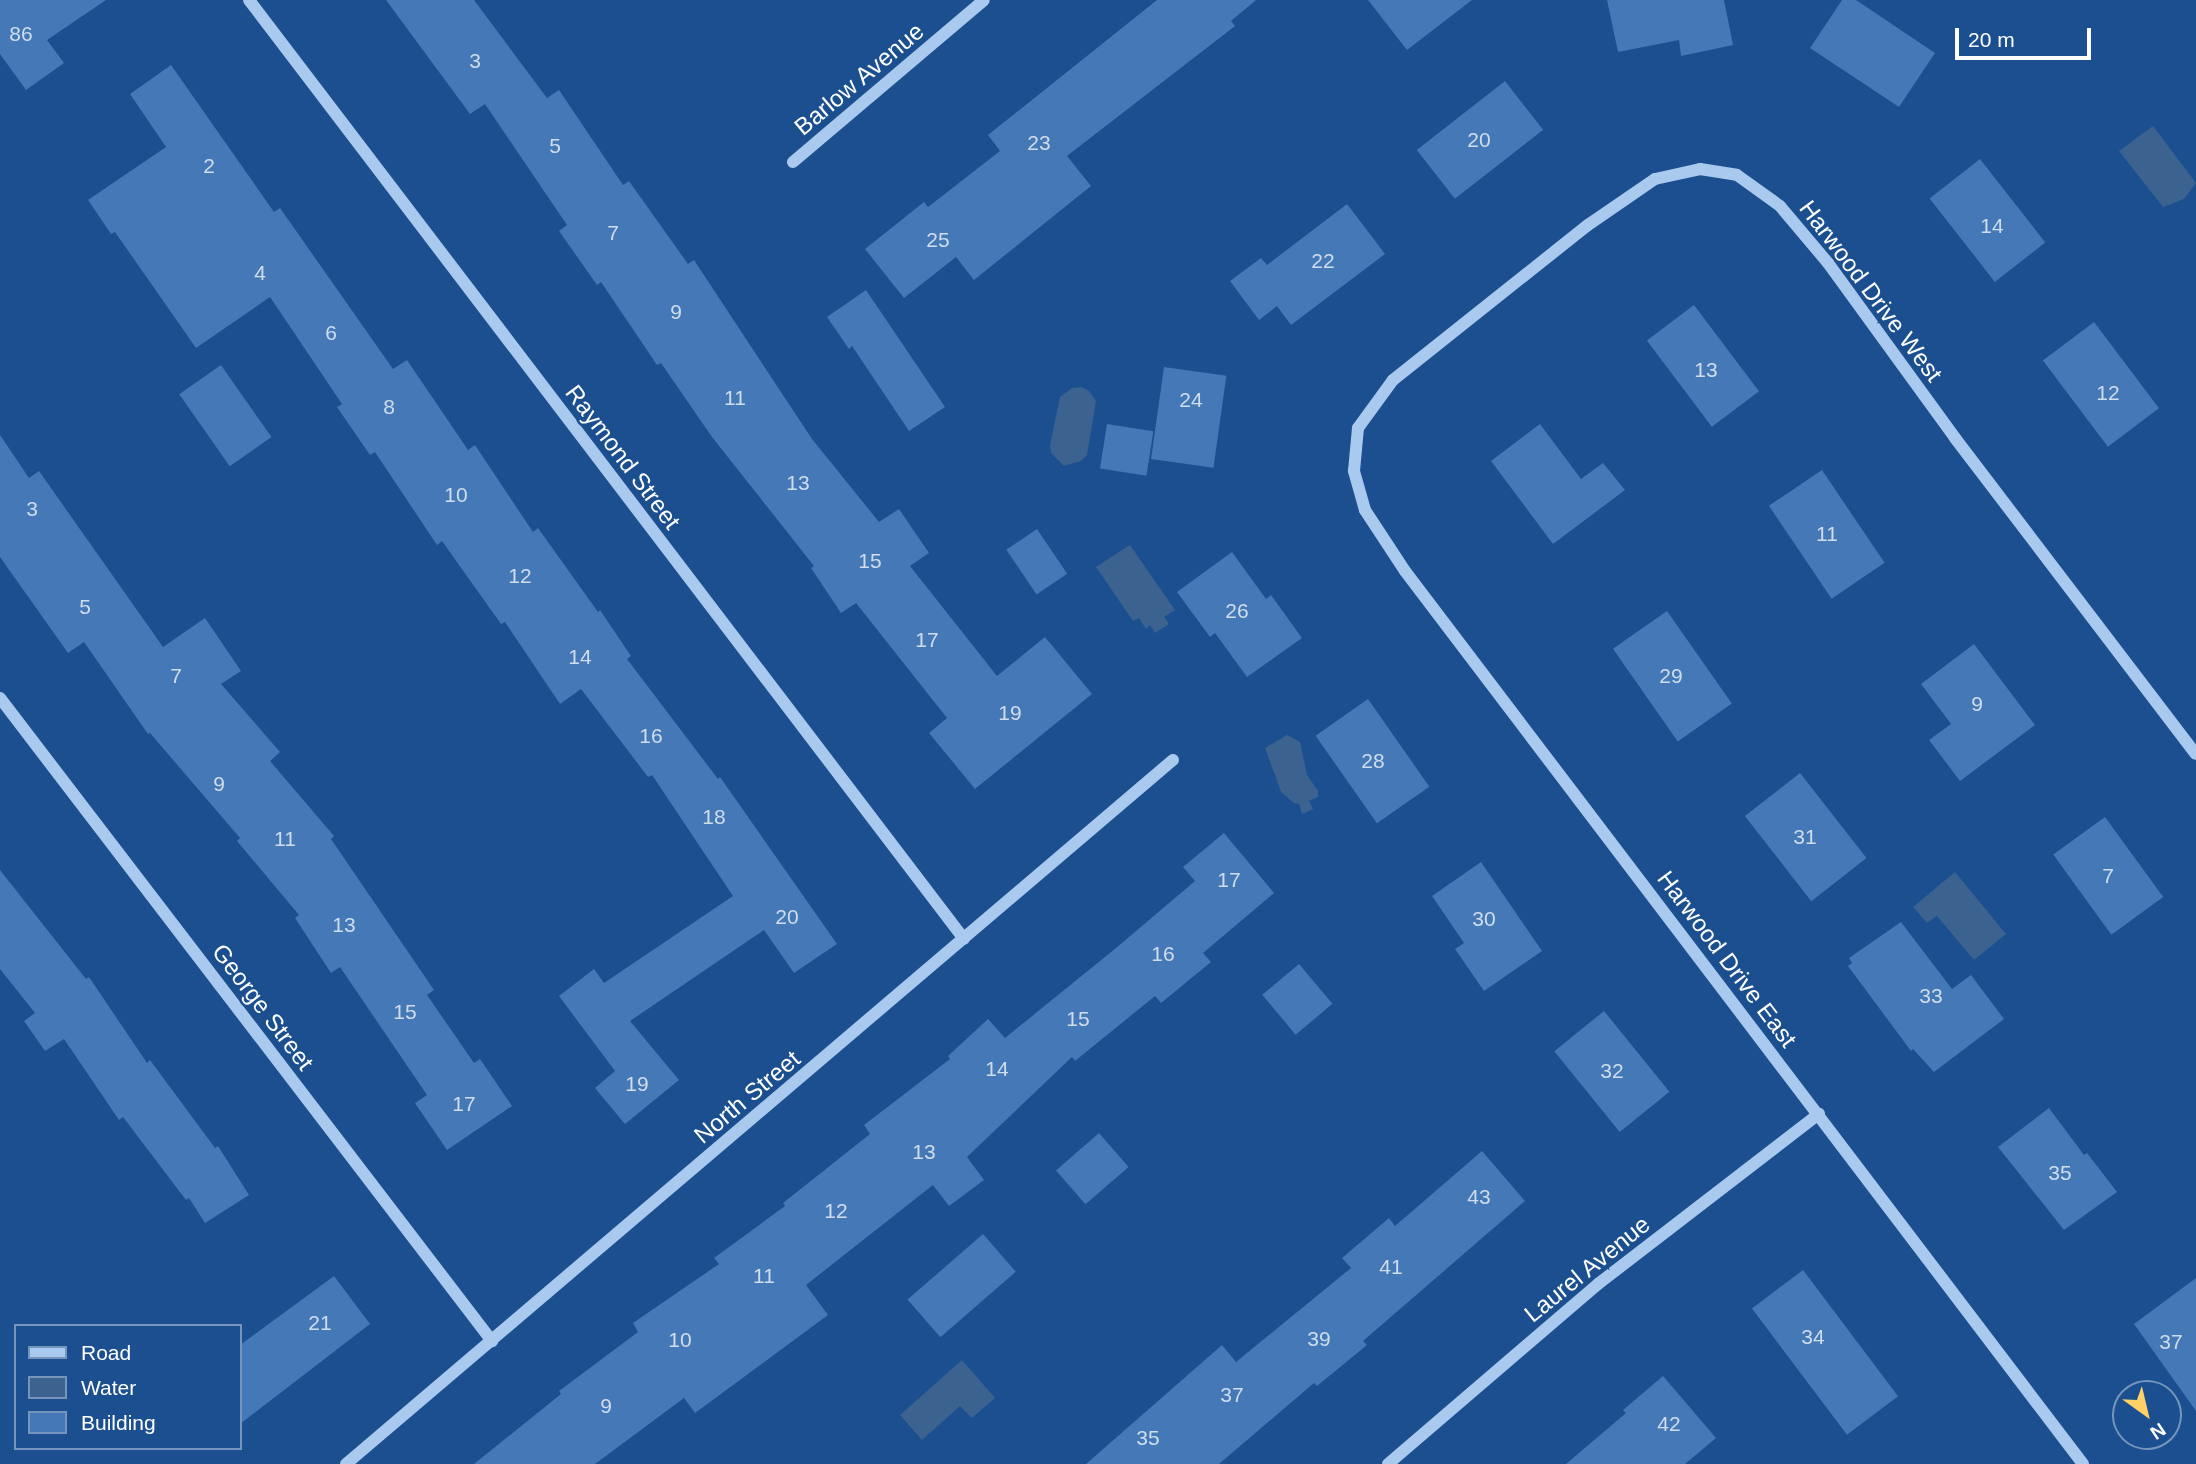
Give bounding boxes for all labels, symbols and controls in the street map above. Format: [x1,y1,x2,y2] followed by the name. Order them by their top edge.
[1958,14,2094,58] scale bar
[788,16,930,142] street label: Barlow Avenue
[9,21,33,47] house number: 86
[1968,28,2015,51] text: 20 m
[469,48,481,74] house number: 3
[1467,127,1491,153] house number: 20
[1027,130,1051,156] house number: 23
[549,133,561,159] house number: 5
[203,153,215,179] house number: 2
[1793,195,1949,387] street label: Harwood Drive West
[1980,213,2004,239] house number: 14
[607,220,619,246] house number: 7
[926,227,950,253] house number: 25
[1311,248,1335,274] house number: 22
[254,260,266,286] house number: 4
[670,299,682,325] house number: 9
[325,320,337,346] house number: 6
[1694,357,1718,383] house number: 13
[559,379,687,535] street label: Raymond Street
[2096,380,2120,406] house number: 12
[724,385,746,411] house number: 11
[1179,387,1203,413] house number: 24
[383,394,395,420] house number: 8
[786,470,810,496] house number: 13
[444,482,468,508] house number: 10
[26,496,38,522] house number: 3
[1816,521,1838,547] house number: 11
[858,548,882,574] house number: 15
[508,563,532,589] house number: 12
[79,594,91,620] house number: 5
[1225,598,1249,624] house number: 26
[915,627,939,653] house number: 17
[568,644,592,670] house number: 14
[170,663,182,689] house number: 7
[1659,663,1683,689] house number: 29
[1971,691,1983,717] house number: 9
[998,700,1022,726] house number: 19
[639,723,663,749] house number: 16
[1361,748,1385,774] house number: 28
[213,771,225,797] house number: 9
[702,804,726,830] house number: 18
[1793,824,1817,850] house number: 31
[274,826,296,852] house number: 11
[2102,863,2114,889] house number: 7
[1651,865,1803,1053] street label: Harwood Drive East
[1217,867,1241,893] house number: 17
[775,904,799,930] house number: 20
[1472,906,1496,932] house number: 30
[332,912,356,938] house number: 13
[206,938,320,1076] street label: George Street
[1151,941,1175,967] house number: 16
[1919,983,1943,1009] house number: 33
[393,999,417,1025] house number: 15
[1066,1006,1090,1032] house number: 15
[688,1044,806,1150] street label: North Street
[985,1056,1009,1082] house number: 14
[1600,1058,1624,1084] house number: 32
[625,1071,649,1097] house number: 19
[452,1091,476,1117] house number: 17
[912,1139,936,1165] house number: 13
[2048,1160,2072,1186] house number: 35
[1467,1184,1491,1210] house number: 43
[824,1198,848,1224] house number: 12
[1518,1209,1656,1329] street label: Laurel Avenue
[1379,1254,1403,1280] house number: 41
[753,1263,775,1289] house number: 11
[308,1310,332,1336] house number: 21
[14,1324,242,1450] legend
[1801,1324,1825,1350] house number: 34
[1307,1326,1331,1352] house number: 39
[668,1327,692,1353] house number: 10
[2159,1329,2183,1355] house number: 37
[81,1341,131,1364] text: Road
[81,1376,136,1399] text: Water
[2112,1380,2182,1450] north arrow
[1220,1382,1244,1408] house number: 37
[600,1393,612,1419] house number: 9
[81,1411,156,1434] text: Building
[1657,1411,1681,1437] house number: 42
[2146,1419,2169,1444] text: N
[1136,1425,1160,1451] house number: 35

